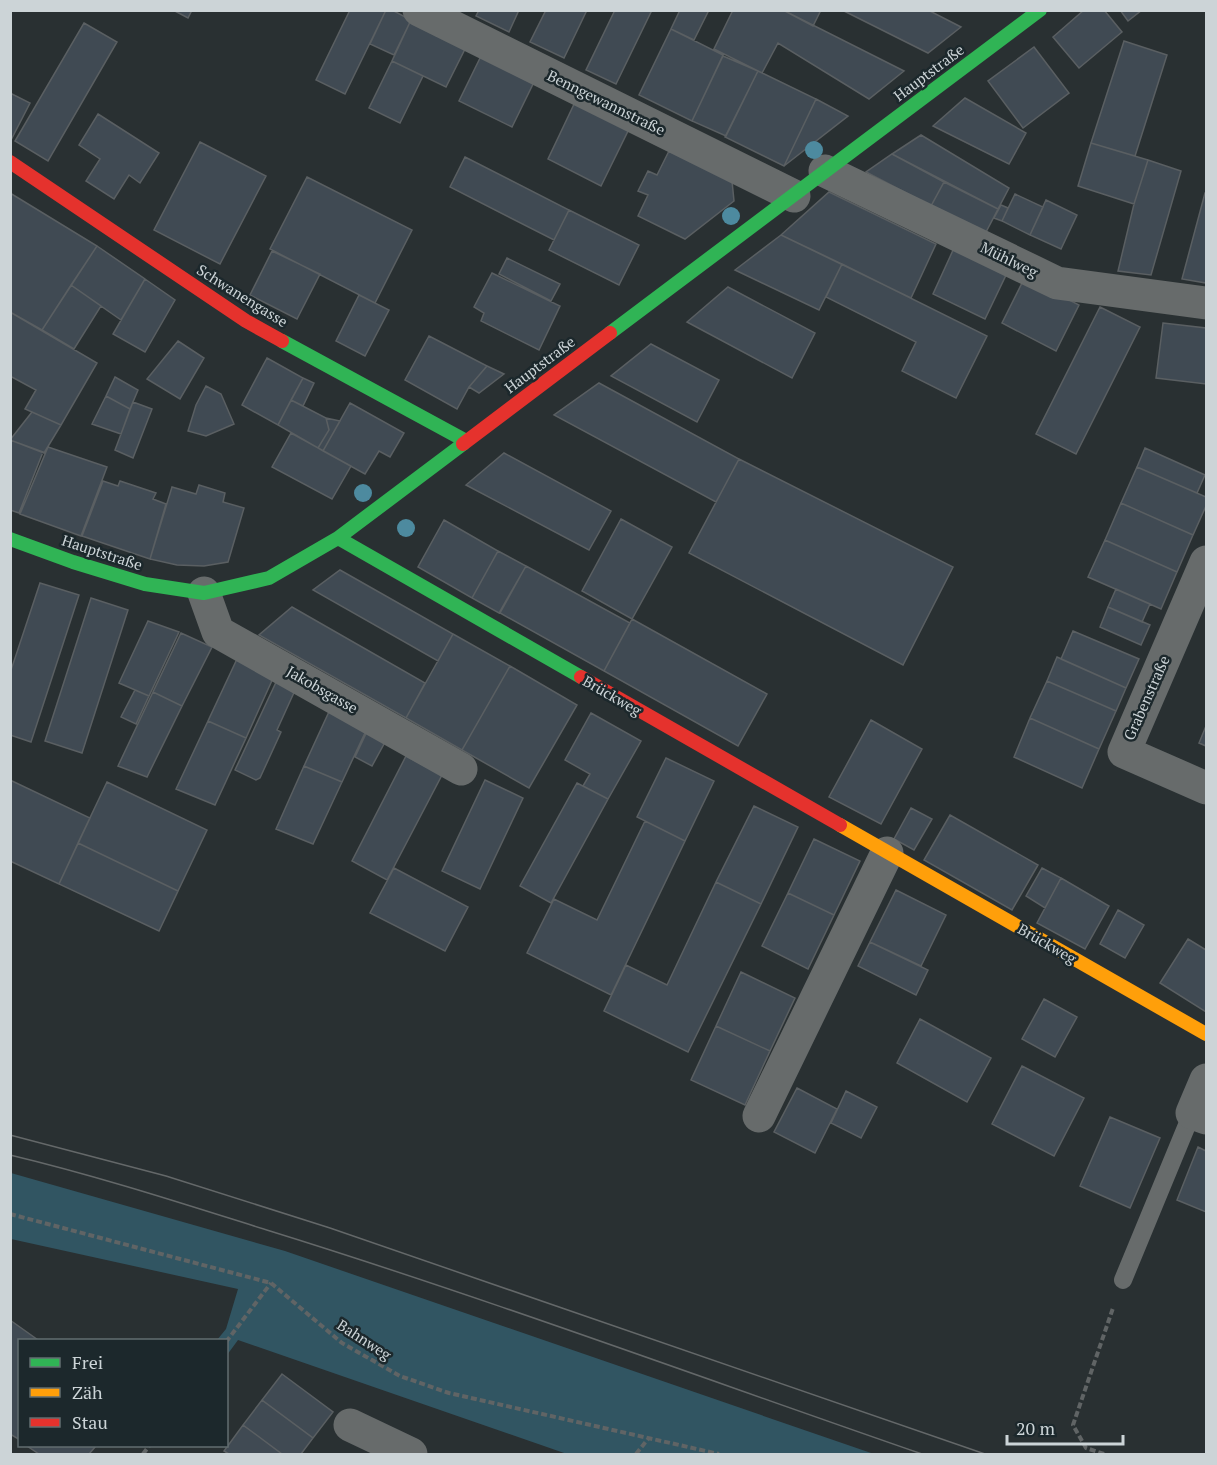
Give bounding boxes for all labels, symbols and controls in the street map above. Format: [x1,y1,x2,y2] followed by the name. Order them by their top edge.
[889,39,968,105] street label: Hauptstraße
[544,65,669,139] street label: Benngewannstraße
[978,237,1042,282] street label: Mühlweg
[193,259,292,331] street label: Schwanengasse
[500,331,579,397] street label: Hauptstraße
[60,530,145,574] street label: Hauptstraße
[1118,652,1174,743] street label: Grabenstraße
[283,661,362,718] street label: Jakobsgasse
[580,670,646,720] street label: Brückweg
[1015,918,1081,968] street label: Brückweg
[334,1314,396,1365] street label: Bahnweg
[18,1339,228,1447] legend
[72,1350,103,1374] text: Frei
[72,1380,103,1404] text: Zäh
[1007,1408,1122,1446] scale bar
[72,1410,108,1434] text: Stau
[1016,1416,1056,1440] text: 20 m

